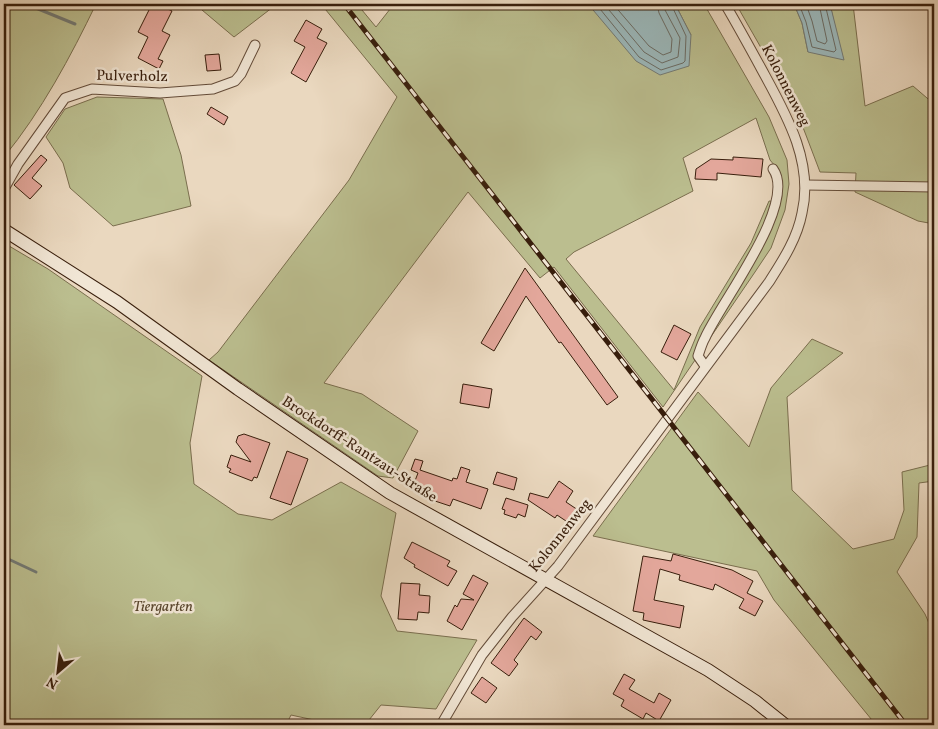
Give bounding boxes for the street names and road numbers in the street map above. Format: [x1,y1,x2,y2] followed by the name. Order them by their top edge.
[755,41,815,131] street label: Kolonnenweg
[96,66,168,88] street label: Pulverholz
[277,392,441,508] street label: Brockdorff-Rantzau-Straße
[525,494,598,577] street label: Kolonnenweg

